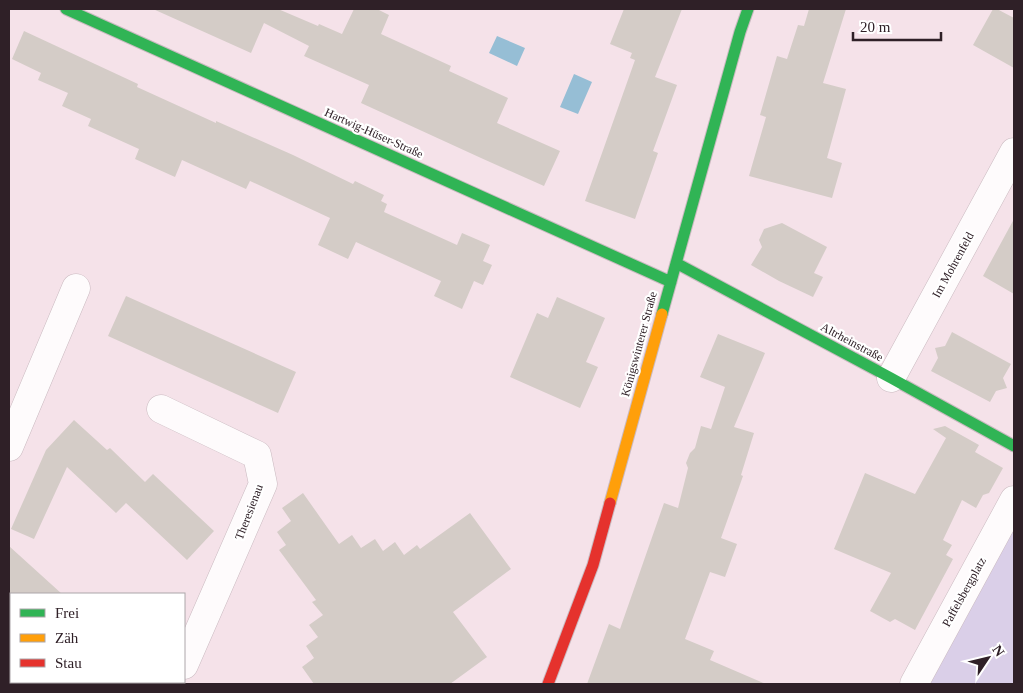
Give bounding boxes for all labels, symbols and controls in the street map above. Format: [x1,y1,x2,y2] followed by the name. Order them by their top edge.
[853,10,940,42] scale bar
[860,19,891,35] text: 20 m
[323,105,425,161] street label: Hartwig-Hüser-Straße
[929,230,977,300] street label: Im Mohrenfeld
[618,290,660,398] street label: Königswinterer Straße
[818,320,886,364] street label: Altrheinstraße
[232,482,266,542] street label: Theresienau
[939,555,989,629] street label: Paffelsbergplatz
[10,593,185,683] legend
[55,605,79,621] text: Frei
[55,630,79,646] text: Zäh
[963,633,1013,683] north arrow
[989,642,1007,659] text: N
[55,655,82,671] text: Stau

